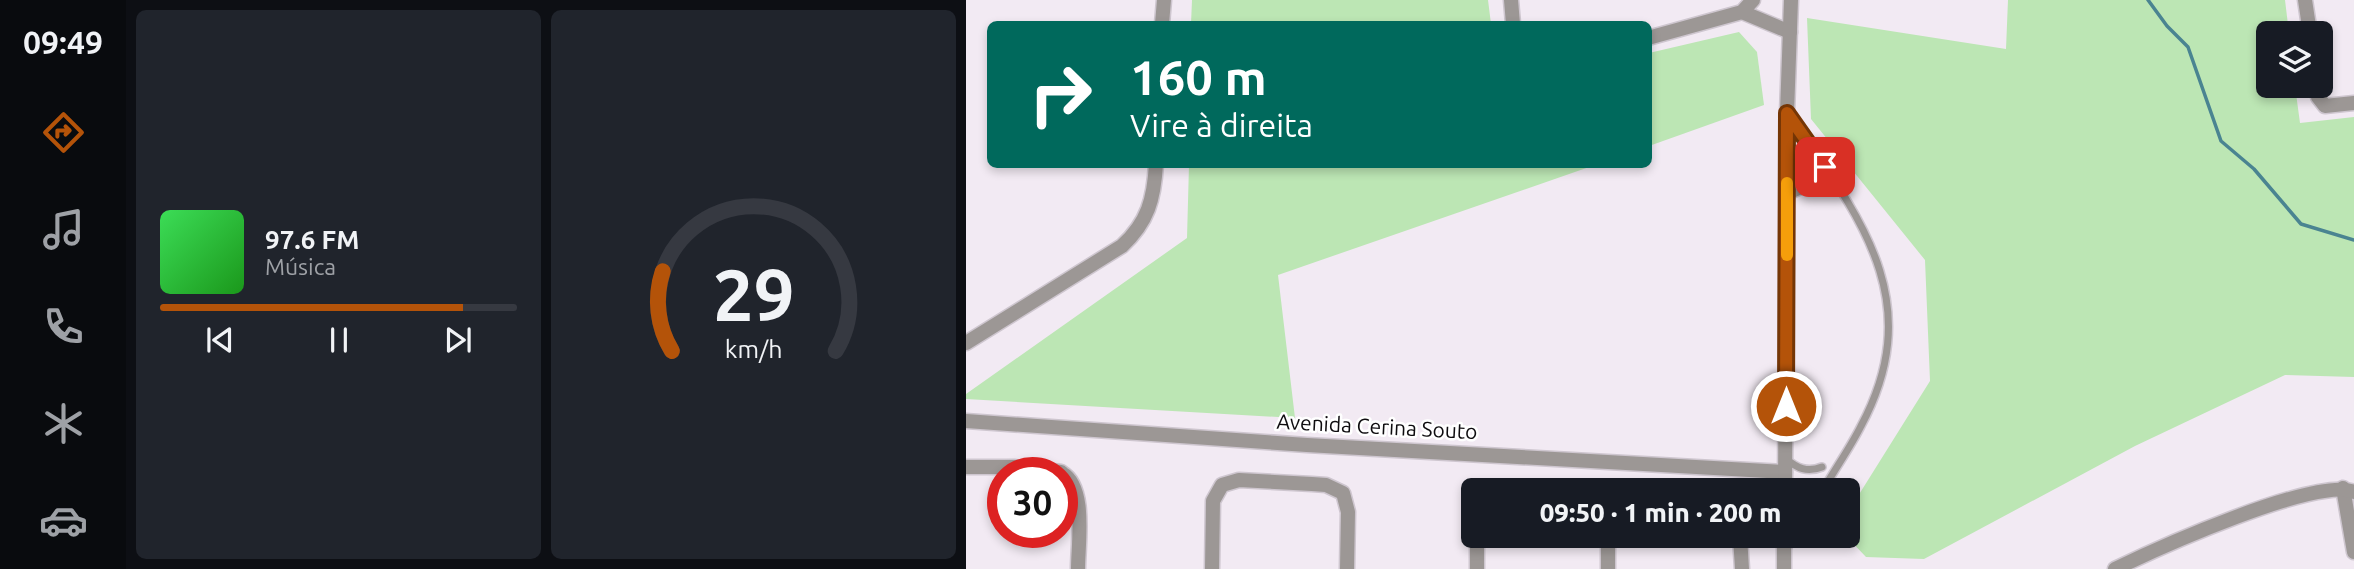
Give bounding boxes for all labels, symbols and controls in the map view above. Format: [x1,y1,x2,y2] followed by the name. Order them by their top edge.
[2256,21,2333,98] map controls
[2256,21,2333,98] button: layers
[23,24,103,60] text: 09:49
[1015,49,1106,140] icon: right
[1130,49,1267,104] text: 160 m
[1130,107,1313,143] text: Vire à direita
[39,108,88,157] icon: directions
[1795,137,1855,197] pin
[1806,148,1844,186] icon: arrive
[39,205,88,254] icon: music
[265,225,359,254] text: 97.6 FM
[712,253,795,335] text: 29
[265,254,336,279] text: Música
[39,302,88,351] icon: phone
[201,321,239,359] icon: previous
[320,321,358,359] icon: pause
[439,321,477,359] icon: next
[725,334,782,362] text: km/h
[1749,369,1823,443] position arrow
[39,399,88,448] icon: climate
[1276,409,1478,443] street label: Avenida Cerina Souto
[987,457,1078,548] speed limit sign: 30
[39,496,88,545] icon: car
[1540,498,1781,527] text: 09:50 · 1 min · 200 m

